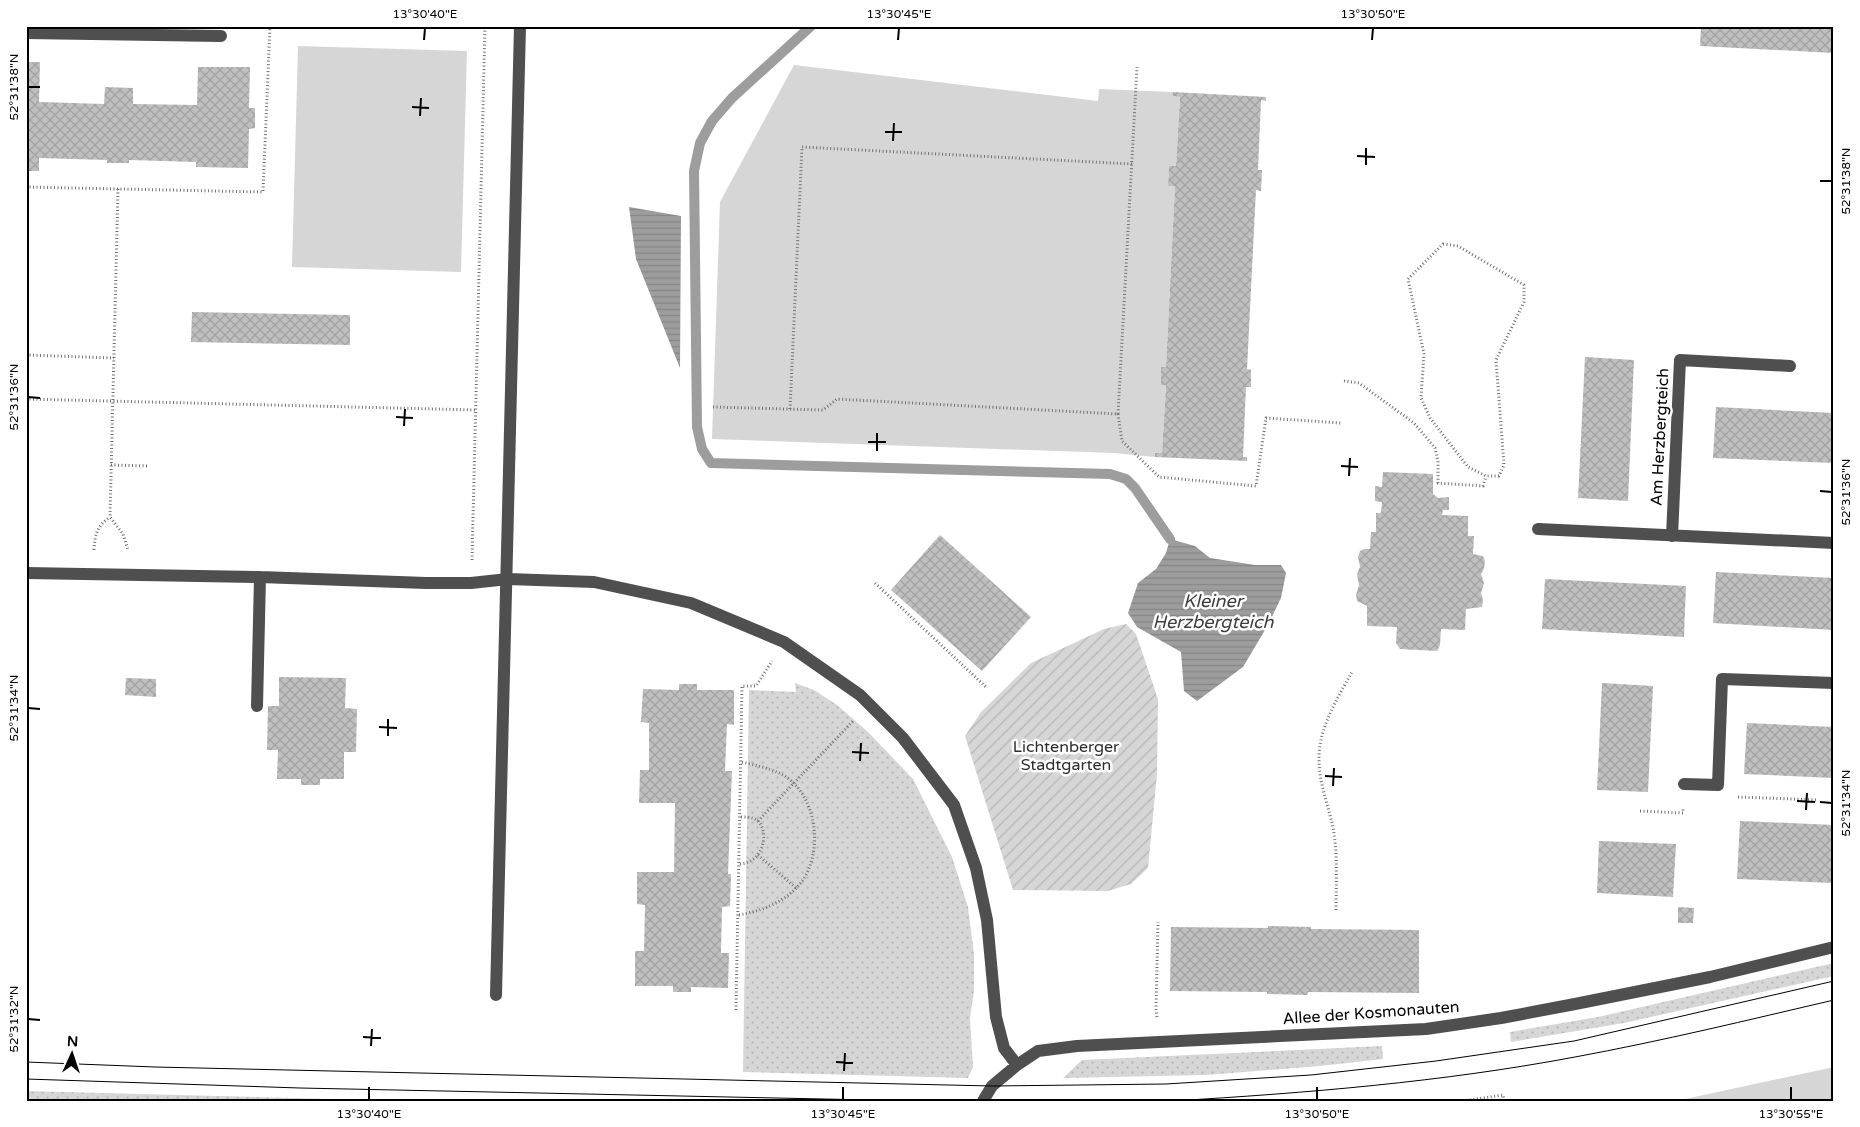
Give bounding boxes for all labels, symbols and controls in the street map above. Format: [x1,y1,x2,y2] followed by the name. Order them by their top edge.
[392,7,458,21] text: 13°30'40"E
[866,7,932,21] text: 13°30'45"E
[1340,7,1406,21] text: 13°30'50"E
[7,54,21,121] text: 52°31'38"N
[1839,148,1853,215] text: 52°31'38"N
[7,364,21,431] text: 52°31'36"N
[1646,367,1674,507] street label: Am Herzbergteich
[1839,459,1853,526] text: 52°31'36"N
[1153,590,1274,633] water label: Kleiner Herzbergteich
[7,675,21,742] text: 52°31'34"N
[1013,737,1120,775] park label: Lichtenberger Stadtgarten
[1839,770,1853,837] text: 52°31'34"N
[7,986,21,1053] text: 52°31'32"N
[1282,997,1460,1029] street label: Allee der Kosmonauten
[48,1030,98,1080] north arrow
[67,1033,79,1050] text: N
[336,1107,402,1121] text: 13°30'40"E
[810,1107,876,1121] text: 13°30'45"E
[1284,1107,1350,1121] text: 13°30'50"E
[1758,1107,1824,1121] text: 13°30'55"E

